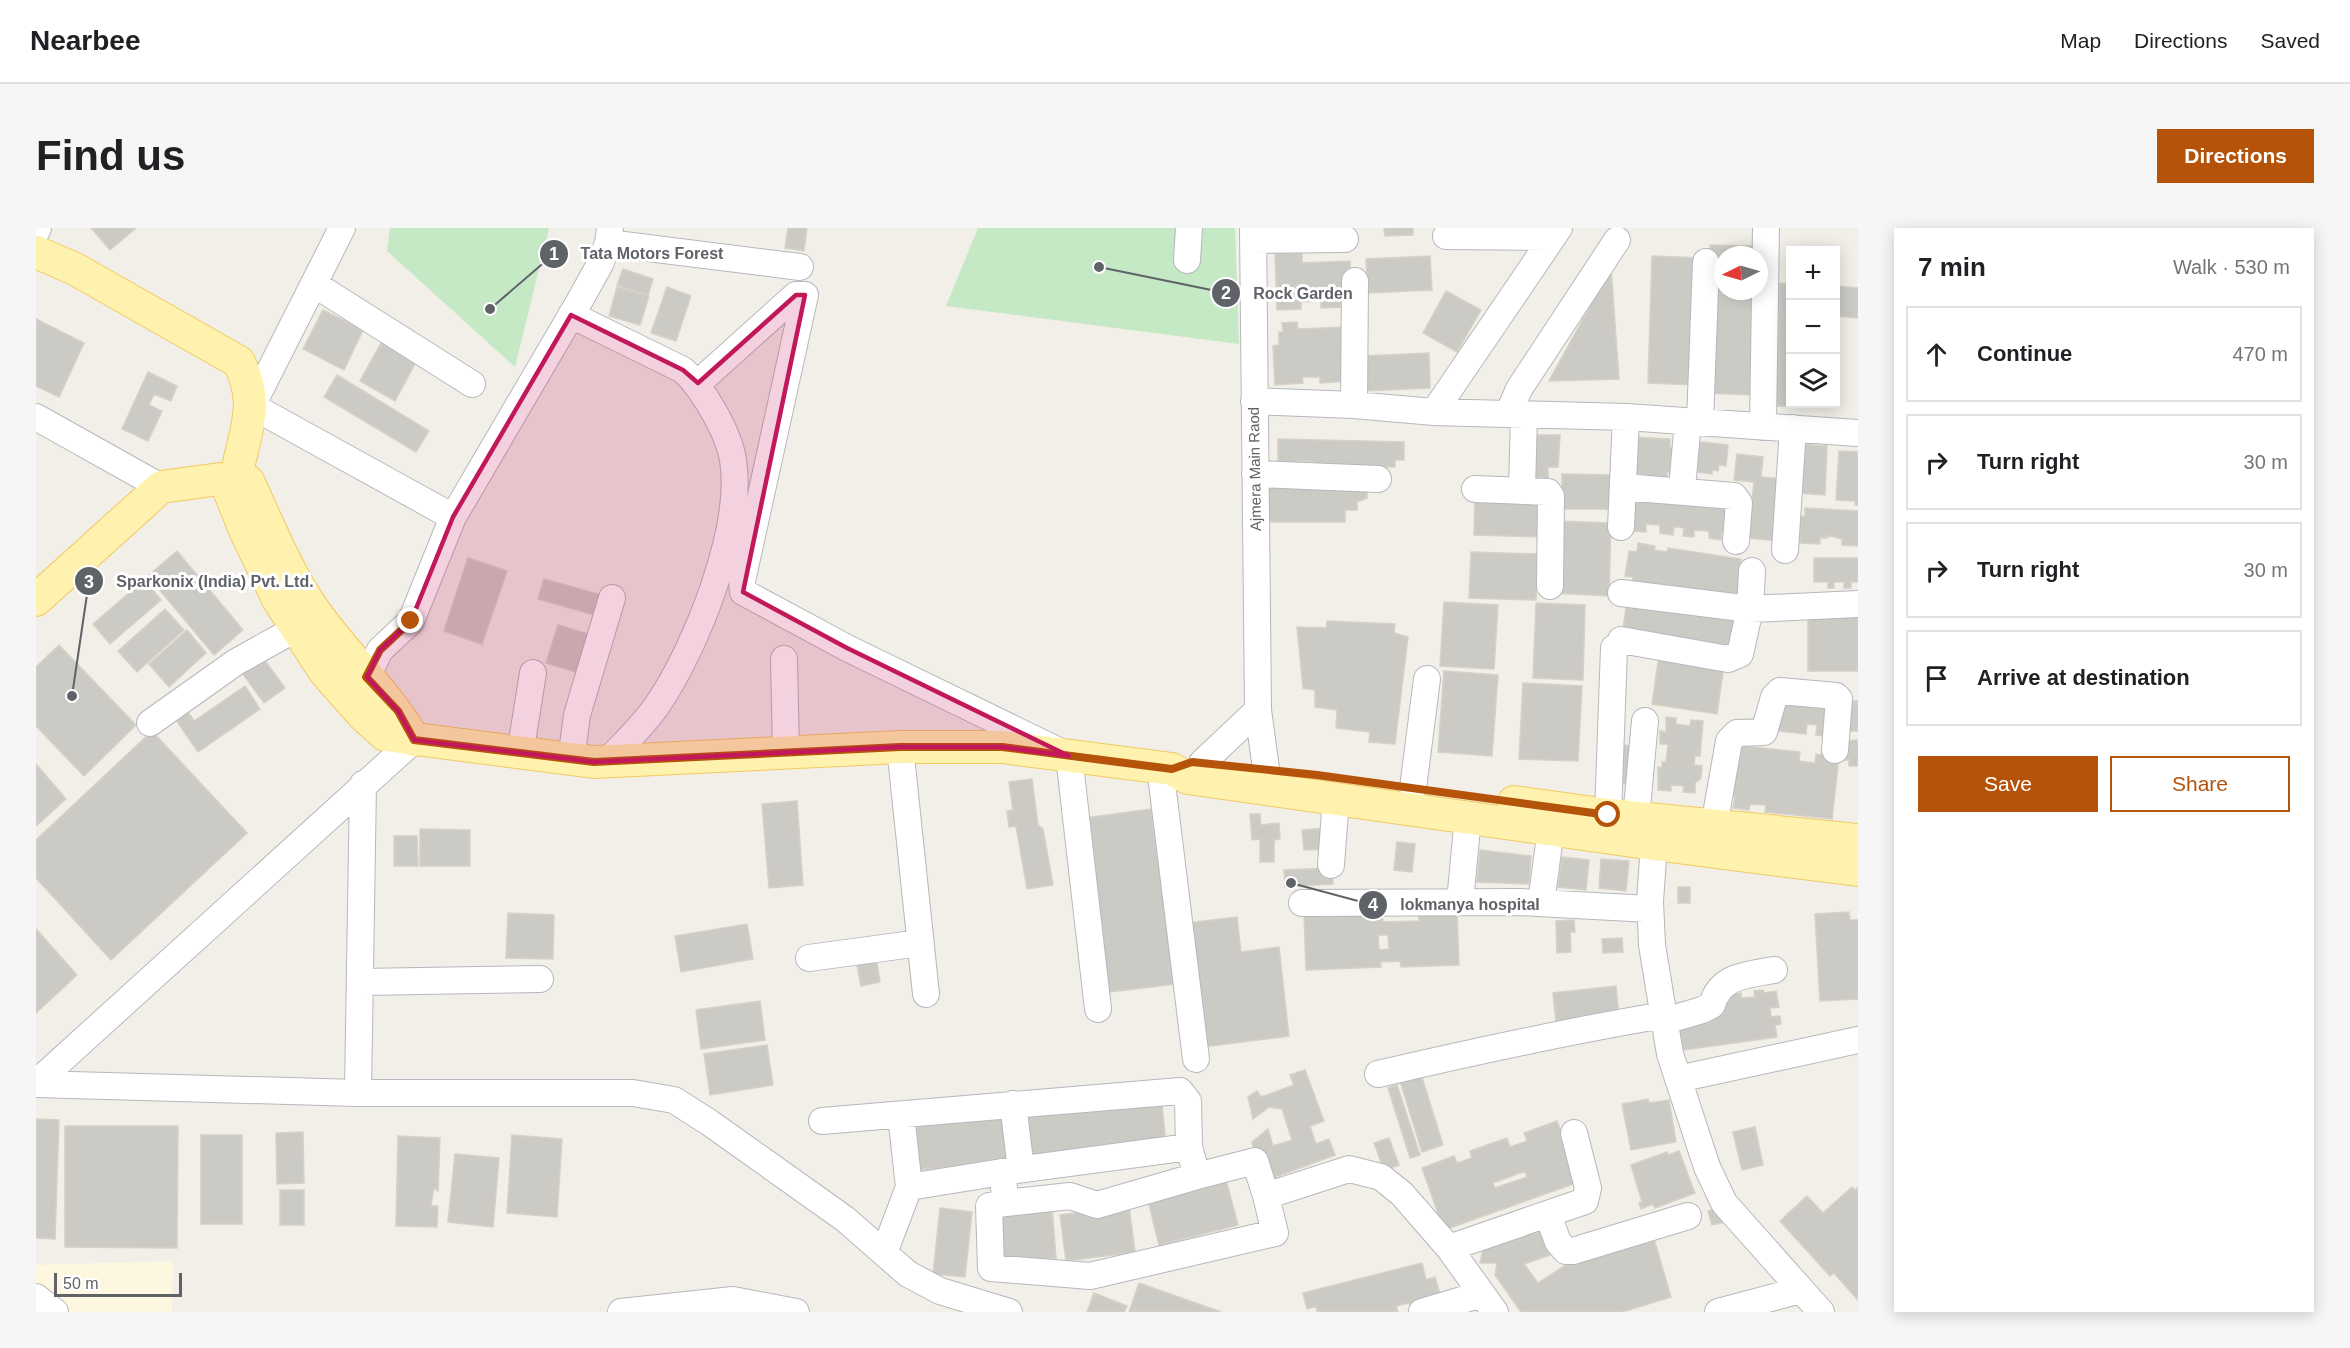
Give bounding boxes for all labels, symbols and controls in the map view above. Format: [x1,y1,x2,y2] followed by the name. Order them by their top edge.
[30,25,141,56] text: Nearbee
[2060,29,2101,52] text: Map
[2134,29,2227,52] text: Directions
[2260,29,2320,52] text: Saved
[2157,129,2314,183] button: Directions
[36,132,185,179] text: Find us
[539,237,736,271] callout: Tata Motors Forest
[549,244,559,264] text: 1
[581,245,724,262] text: Tata Motors Forest
[1714,246,1768,300] north arrow
[1786,246,1840,408] map controls
[1786,246,1840,300] button: +
[1918,252,1986,282] text: 7 min
[2173,256,2290,278] text: Walk · 530 m
[1211,276,1364,310] callout: Rock Garden
[1221,283,1231,303] text: 2
[1253,285,1353,302] text: Rock Garden
[1786,300,1840,354] button: −
[1920,338,1953,371] icon: ahead
[1977,341,2072,366] text: Continue
[2232,343,2288,365] text: 470 m
[1786,354,1840,408] button: layers
[1245,407,1264,531] street label: Ajmera Main Raod
[1920,446,1953,479] icon: right
[1977,449,2079,474] text: Turn right
[2244,451,2288,473] text: 30 m
[1920,554,1953,587] icon: right
[1977,557,2079,582] text: Turn right
[2244,559,2288,581] text: 30 m
[74,564,325,598] callout: Sparkonix (India) Pvt. Ltd.
[84,572,94,592] text: 3
[116,573,314,590] text: Sparkonix (India) Pvt. Ltd.
[397,607,423,633] route end
[1920,662,1953,695] icon: arrive
[1977,665,2190,690] text: Arrive at destination
[1918,756,2098,812] button: Save
[2110,756,2290,812] button: Share
[1594,801,1620,827] route start
[1358,888,1552,922] callout: lokmanya hospital
[1368,895,1378,915] text: 4
[1400,896,1540,913] text: lokmanya hospital
[54,1270,182,1298] scale bar
[63,1275,99,1292] text: 50 m

